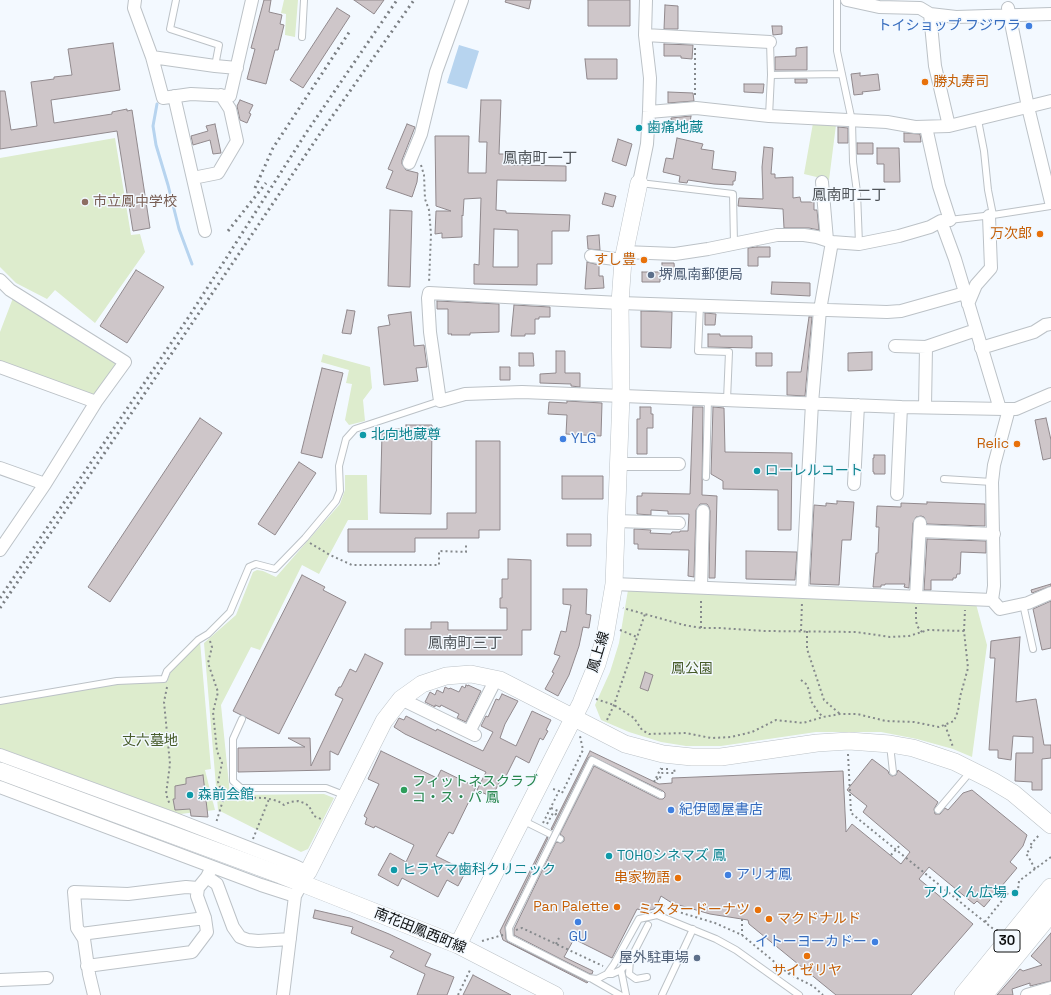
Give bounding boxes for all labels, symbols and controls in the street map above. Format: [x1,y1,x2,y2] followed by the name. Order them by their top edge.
[877,18,1021,34] place label: トイショップ フジワラ
[1024,21,1034,31] marker: トイショップ フジワラ
[933,74,989,90] place label: 勝丸寿司
[920,77,930,87] marker: 勝丸寿司
[647,120,703,136] place label: 歯痛地蔵
[634,123,644,133] marker: 歯痛地蔵
[503,150,577,168] district label: 鳳南町一丁
[812,187,886,205] district label: 鳳南町二丁
[93,194,177,210] place label: 市立鳳中学校
[80,197,90,207] marker: 市立鳳中学校
[990,226,1032,242] place label: 万次郎
[1035,229,1045,239] marker: 万次郎
[594,252,636,268] place label: すし豊
[639,255,649,265] marker: すし豊
[659,267,743,283] place label: 堺鳳南郵便局
[646,270,656,280] marker: 堺鳳南郵便局
[371,427,441,443] place label: 北向地蔵尊
[358,430,368,440] marker: 北向地蔵尊
[571,431,596,447] place label: YLG
[558,434,568,444] marker: YLG
[977,436,1009,452] place label: Relic
[1012,439,1022,449] marker: Relic
[765,463,863,479] place label: ローレルコート
[752,466,762,476] marker: ローレルコート
[585,629,613,675] street label: 鳳上線
[428,635,502,653] district label: 鳳南町三丁
[671,661,713,677] park label: 鳳公園
[122,733,178,749] park label: 丈六墓地
[412,774,538,806] place label: フィットネスクラブ コ・ス・パ 鳳
[399,785,409,795] marker: フィットネスクラブ コ・ス・パ 鳳
[198,787,254,803] place label: 森前会館
[185,790,195,800] marker: 森前会館
[679,802,763,818] place label: 紀伊國屋書店
[666,805,676,815] marker: 紀伊國屋書店
[617,848,726,864] place label: TOHOシネマズ 鳳
[604,851,614,861] marker: TOHOシネマズ 鳳
[402,862,556,878] place label: ヒラヤマ歯科クリニック
[389,865,399,875] marker: ヒラヤマ歯科クリニック
[736,867,792,883] place label: アリオ鳳
[614,870,670,886] place label: 串家物語
[723,870,733,880] marker: アリオ鳳
[673,873,683,883] marker: 串家物語
[923,885,1007,901] place label: アリくん広場
[1010,888,1020,898] marker: アリくん広場
[533,899,609,915] place label: Pan Palette
[612,902,622,912] marker: Pan Palette
[638,902,750,918] place label: ミスタードーナツ
[371,905,469,957] street label: 南花田鳳西町線
[753,905,763,915] marker: ミスタードーナツ
[777,911,861,927] place label: マクドナルド
[764,914,774,924] marker: マクドナルド
[573,917,583,927] marker: GU
[569,929,587,945] place label: GU
[994,930,1020,952] road number: 30
[755,934,867,950] place label: イトーヨーカドー
[870,937,880,947] marker: イトーヨーカドー
[619,950,689,966] place label: 屋外駐車場
[802,951,812,961] marker: サイゼリヤ
[692,953,702,963] marker: 屋外駐車場
[772,963,842,979] place label: サイゼリヤ

